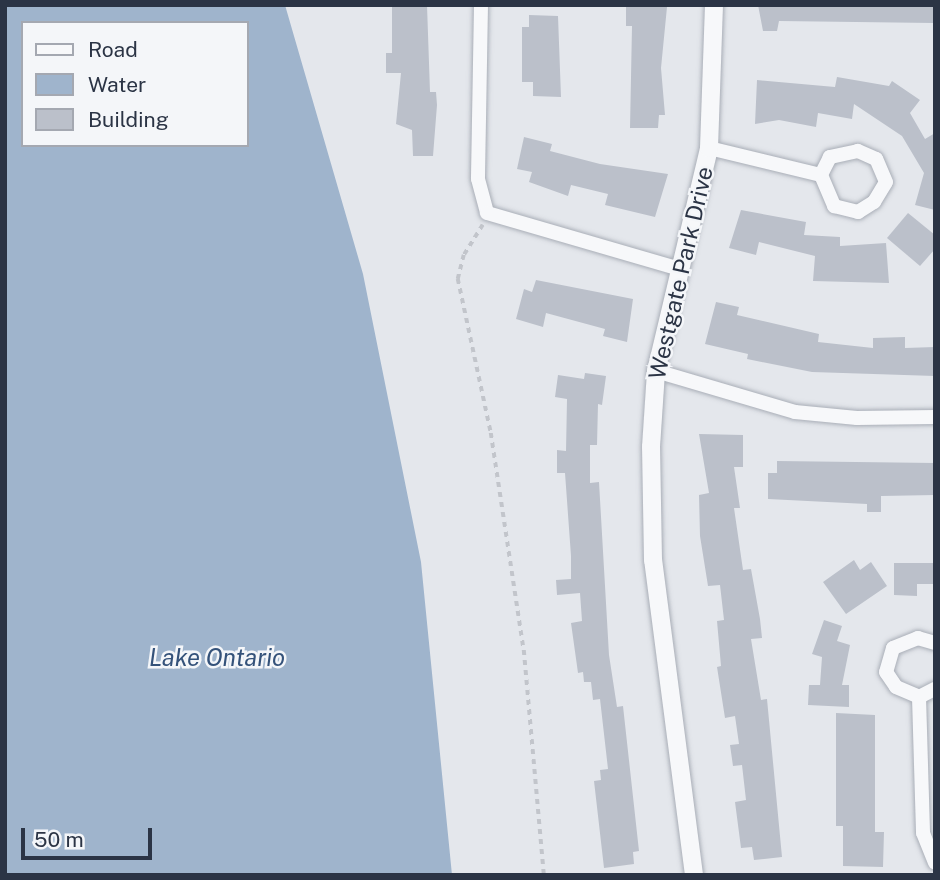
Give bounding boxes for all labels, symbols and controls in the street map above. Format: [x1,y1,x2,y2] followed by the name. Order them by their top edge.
[21,21,248,147] legend
[88,37,138,62] text: Road
[88,72,146,97] text: Water
[88,107,169,132] text: Building
[643,164,719,382] street label: Westgate Park Drive
[149,644,285,672] water label: Lake Ontario
[24,814,156,858] scale bar
[34,827,84,852] text: 50 m

